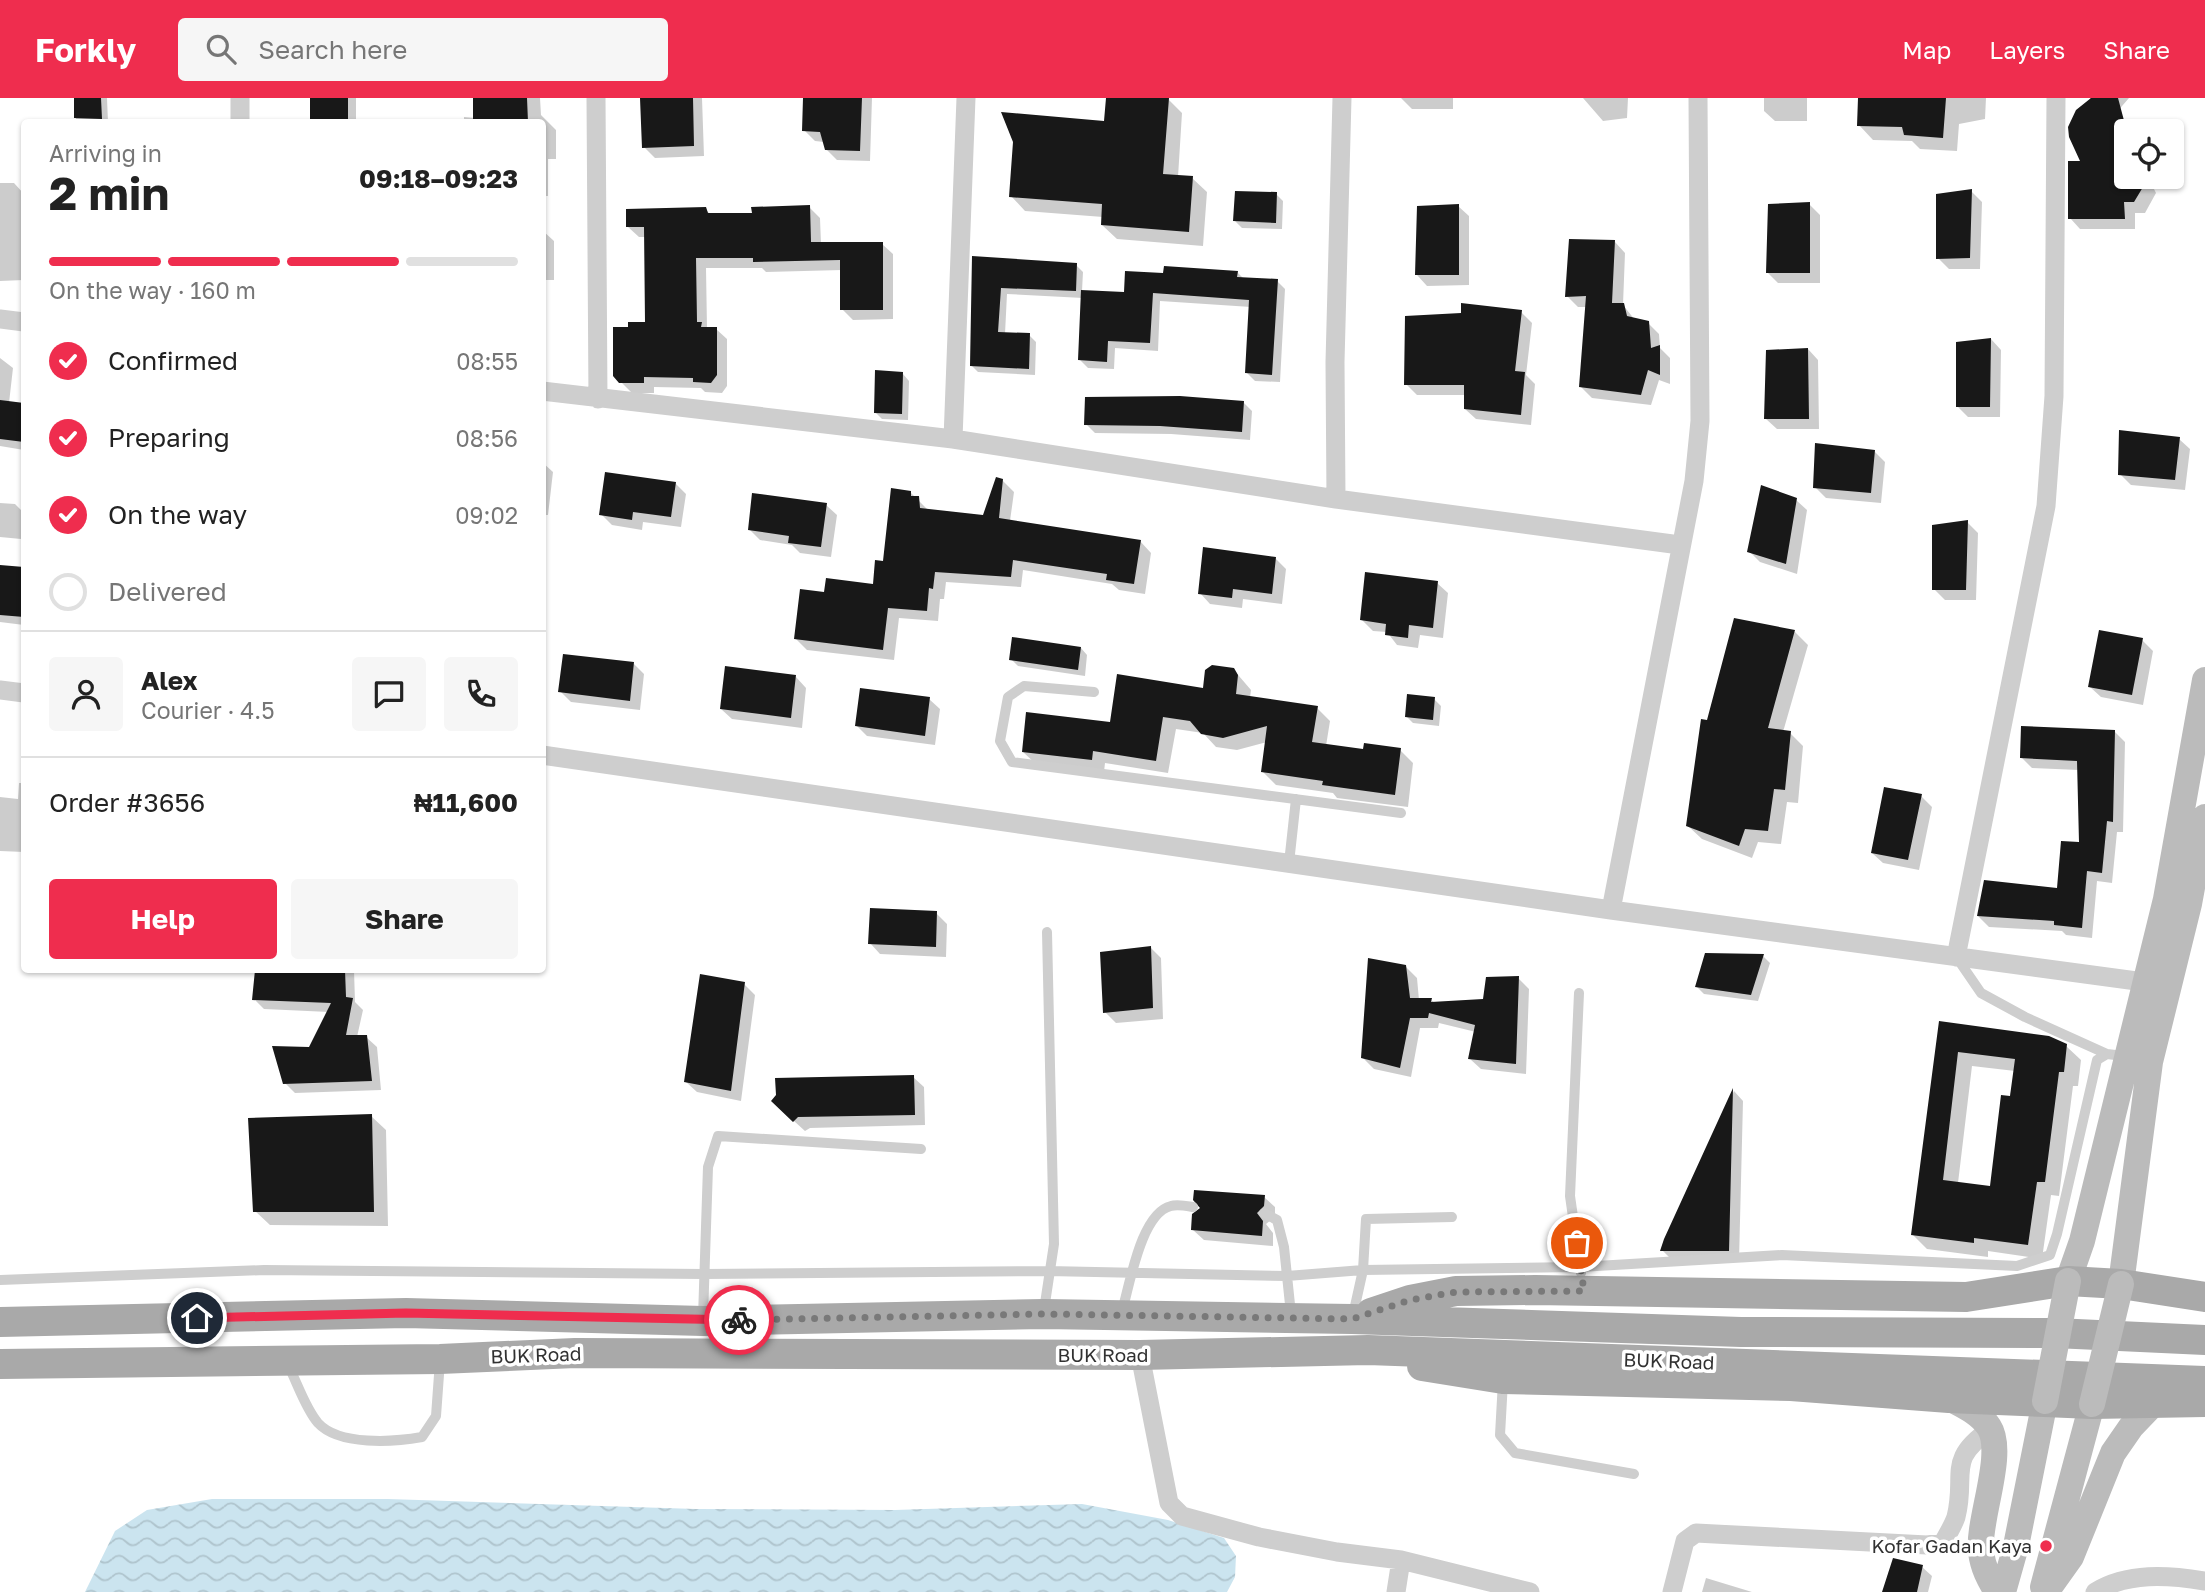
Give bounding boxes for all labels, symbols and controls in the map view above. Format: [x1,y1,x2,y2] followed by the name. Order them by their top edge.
[178,18,668,81] search box
[35,30,136,69] text: Forkly
[202,30,240,68] icon: search
[258,34,407,65] text: Search here
[1902,35,1951,64] text: Map
[1989,35,2065,64] text: Layers
[2103,35,2170,64] text: Share
[2114,119,2184,189] map controls
[2114,119,2184,189] button: locate
[49,139,162,167] text: Arriving in
[359,163,518,194] text: 09:18–09:23
[49,165,169,220] text: 2 min
[49,276,256,304] text: On the way · 160 m
[49,342,87,380] icon: check
[108,345,238,376] text: Confirmed
[456,347,518,375] text: 08:55
[49,419,87,457] icon: check
[108,422,230,453] text: Preparing
[456,424,518,452] text: 08:56
[49,496,87,534] icon: check
[108,499,247,530] text: On the way
[455,501,518,529] text: 09:02
[108,576,227,607] text: Delivered
[49,657,123,731] button: person
[352,657,426,731] button: chat
[444,657,518,731] button: phone
[141,665,198,696] text: Alex
[141,696,274,724] text: Courier · 4.5
[49,787,205,818] text: Order #3656
[414,787,518,818] text: ₦11,600
[49,879,277,959] button: Help
[291,879,518,959] button: Share
[1547,1213,1607,1273] pin
[1558,1224,1596,1262] icon: bag
[704,1285,774,1355] courier
[167,1288,227,1348] pin
[178,1299,216,1337] icon: home
[720,1301,758,1339] icon: bike
[490,1341,582,1368] street label: BUK Road
[1057,1343,1149,1366] street label: BUK Road
[1623,1347,1715,1374] street label: BUK Road
[1872,1534,2032,1557] place label: Kofar Gadan Kaya
[2038,1538,2054,1554] marker: Kofar Gadan Kaya

